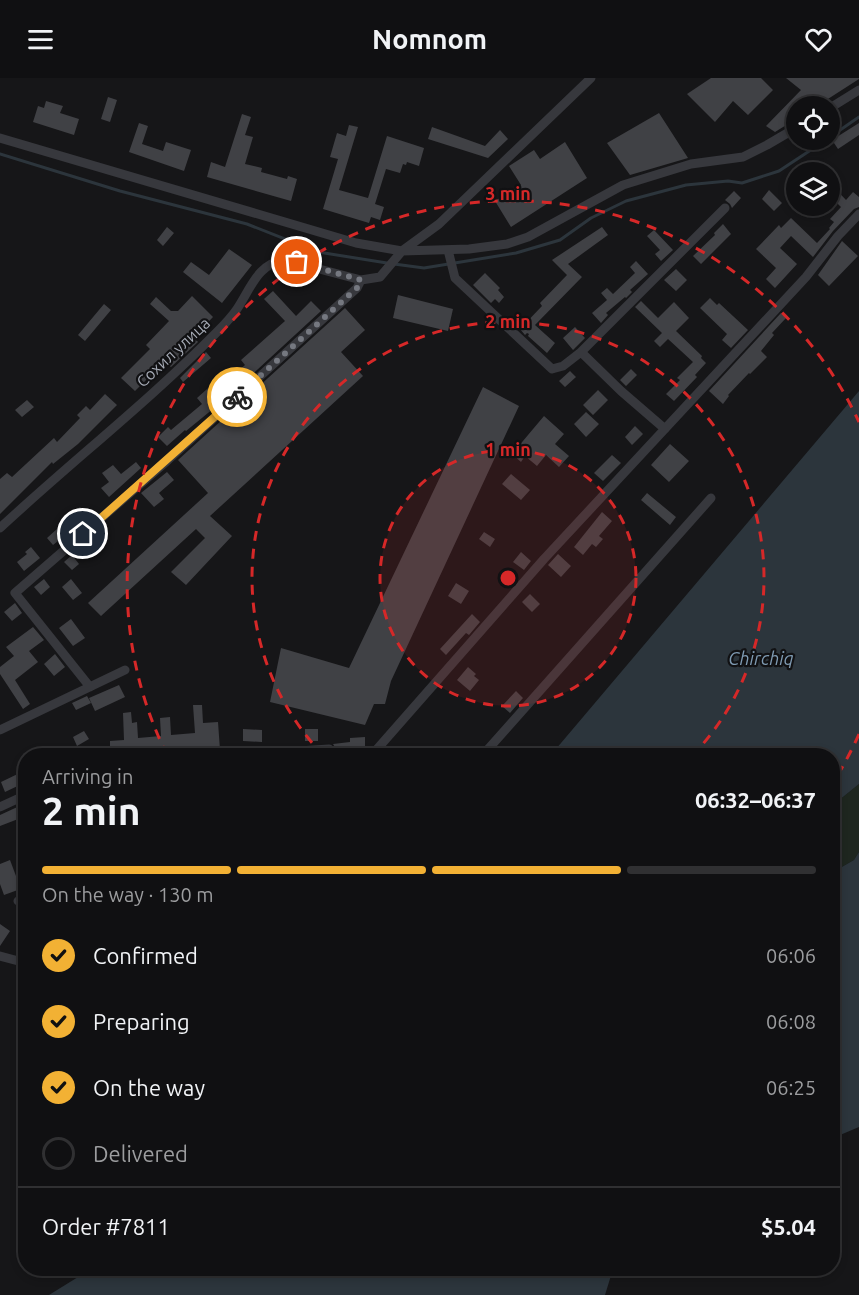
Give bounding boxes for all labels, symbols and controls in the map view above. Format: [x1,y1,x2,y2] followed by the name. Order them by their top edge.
[24,23,57,56] icon: menu
[802,23,835,56] icon: heart
[372,24,487,54] text: Nomnom
[786,96,840,216] map controls
[786,96,840,150] button: locate
[786,162,840,216] button: layers
[485,183,531,203] text: 3 min
[271,236,322,287] pin
[280,245,313,278] icon: bag
[485,311,531,331] text: 2 min
[133,314,213,390] street label: Сохил улица
[207,367,267,427] courier
[221,381,254,414] icon: bike
[485,439,531,459] text: 1 min
[57,508,108,559] pin
[66,517,99,550] icon: home
[498,568,518,588] centre of rings
[728,648,794,668] water label: Chirchiq
[42,765,133,788] text: Arriving in
[695,787,816,812] text: 06:32–06:37
[42,789,141,832] text: 2 min
[42,883,214,906] text: On the way · 130 m
[42,939,75,972] icon: check
[93,943,198,968] text: Confirmed
[766,944,816,967] text: 06:06
[42,1005,75,1038] icon: check
[93,1009,190,1034] text: Preparing
[766,1010,816,1033] text: 06:08
[42,1071,75,1104] icon: check
[93,1075,205,1100] text: On the way
[766,1076,816,1099] text: 06:25
[93,1141,188,1166] text: Delivered
[42,1214,170,1239] text: Order #7811
[761,1214,816,1239] text: $5.04

